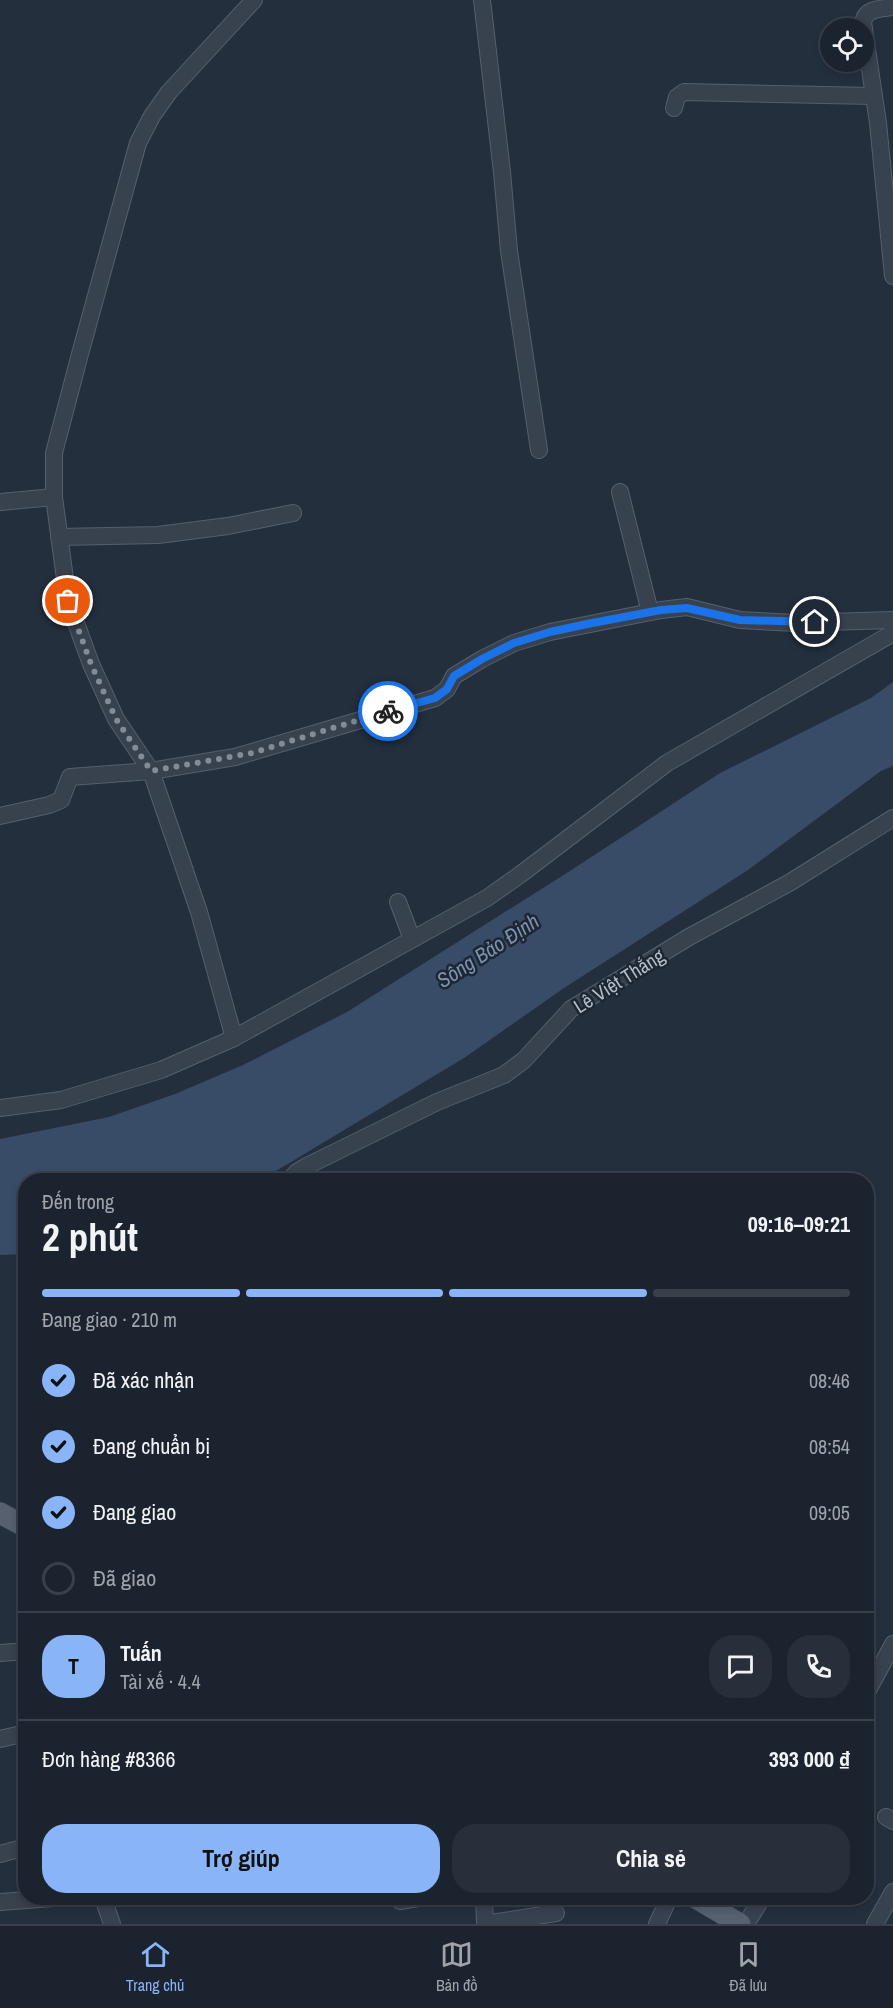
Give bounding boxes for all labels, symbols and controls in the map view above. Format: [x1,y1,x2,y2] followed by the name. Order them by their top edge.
[820,18,874,72] map controls
[820,18,874,72] button: locate
[42,575,93,626] pin
[51,584,84,617] icon: bag
[789,596,840,647] pin
[798,605,831,638] icon: home
[358,681,418,741] courier
[372,695,405,728] icon: bike
[431,907,545,995] water label: Sông Bảo Định
[568,942,669,1019] street label: Lê Việt Thắng
[42,1188,114,1215] text: Đến trong
[748,1209,850,1239] text: 09:16–09:21
[42,1211,138,1263] text: 2 phút
[42,1306,177,1333] text: Đang giao · 210 m
[42,1364,75,1397] icon: check
[93,1365,194,1395] text: Đã xác nhận
[809,1367,850,1394] text: 08:46
[42,1430,75,1463] icon: check
[93,1431,210,1461] text: Đang chuẩn bị
[809,1433,850,1460] text: 08:54
[42,1496,75,1529] icon: check
[93,1497,176,1527] text: Đang giao
[809,1499,850,1526] text: 09:05
[93,1563,156,1593] text: Đã giao
[709,1635,772,1698] button: chat
[787,1635,850,1698] button: phone
[120,1638,162,1668] text: Tuấn
[68,1651,79,1681] text: T
[120,1668,201,1695] text: Tài xế · 4.4
[42,1744,175,1774] text: Đơn hàng #8366
[769,1744,850,1774] text: 393 000 ₫
[42,1824,440,1893] button: Trợ giúp
[452,1824,850,1893] button: Chia sẻ
[126,1938,184,1996] tab: Trang chủ
[436,1938,478,1996] tab: Bản đồ
[729,1938,767,1996] tab: Đã lưu

